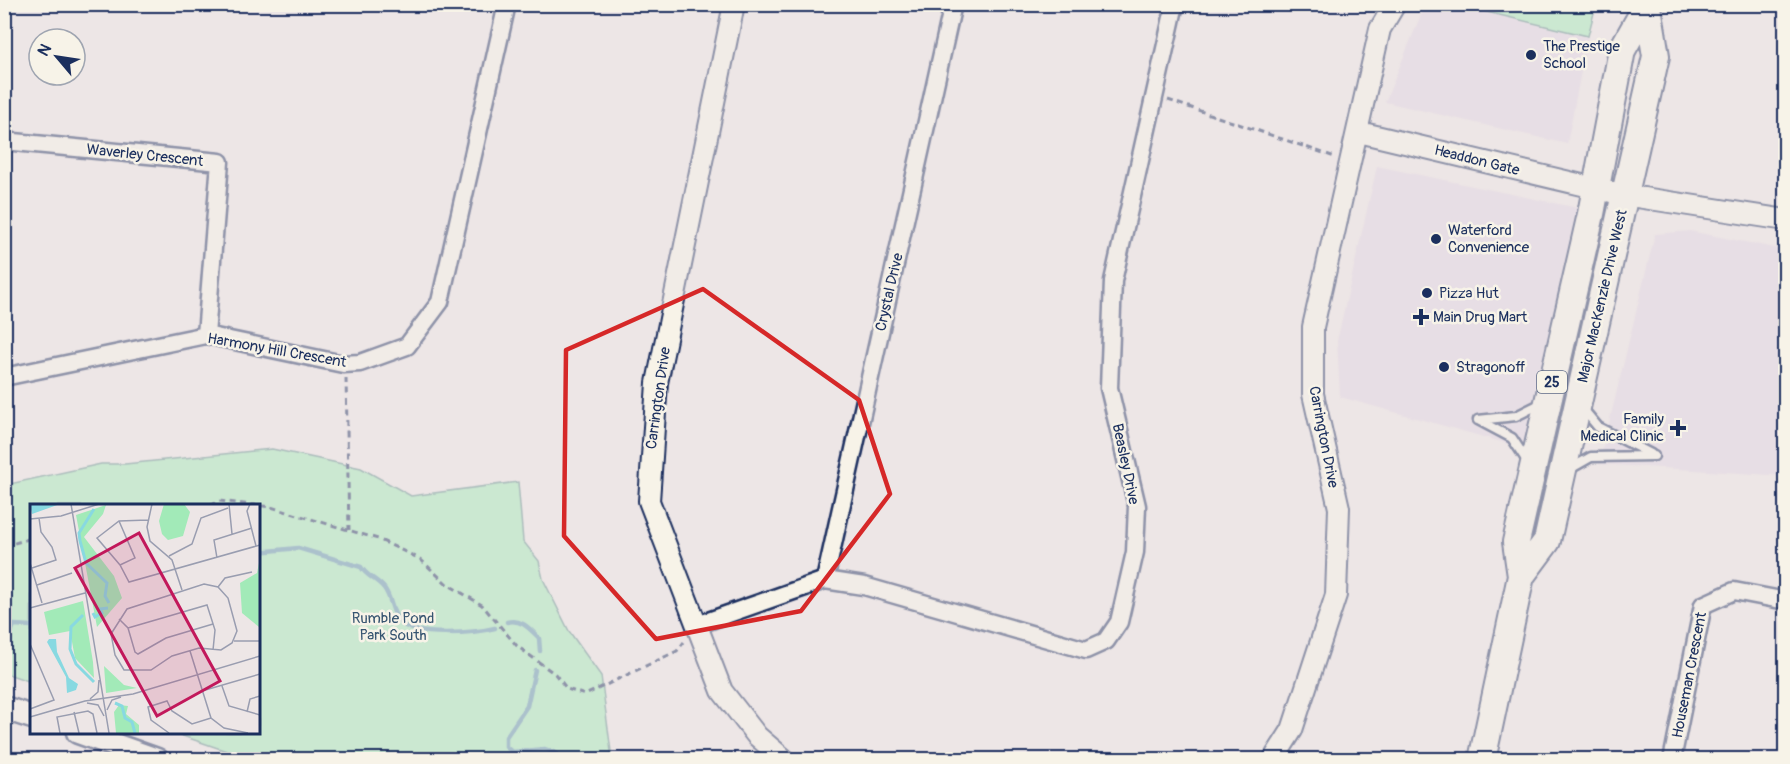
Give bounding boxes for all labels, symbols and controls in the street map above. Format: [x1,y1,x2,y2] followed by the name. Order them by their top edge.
[27,27,87,87] north arrow
[1543,37,1620,73] place label: The Prestige School
[33,40,56,60] text: N
[1524,48,1538,62] marker: The Prestige School
[86,140,205,171] street label: Waverley Crescent
[1432,141,1522,180] street label: Headdon Gate
[1573,207,1632,385] street label: Major MacKenzie Drive West
[1448,221,1530,257] place label: Waterford Convenience
[1429,232,1443,246] marker: Waterford Convenience
[871,251,908,333] street label: Crystal Drive
[1439,284,1500,303] place label: Pizza Hut
[1420,286,1434,300] marker: Pizza Hut
[1433,308,1528,327] place label: Main Drug Mart
[1414,310,1428,324] marker: Main Drug Mart
[206,329,349,372] street label: Harmony Hill Crescent
[642,345,675,450] street label: Carrington Drive
[1456,358,1525,377] place label: Stragonoff
[1437,360,1451,374] marker: Stragonoff
[1537,371,1567,393] road number: 25
[1304,385,1343,490] street label: Carrington Drive
[1580,410,1665,446] place label: Family Medical Clinic
[1669,419,1687,437] marker: Family Medical Clinic
[1108,422,1143,507] street label: Beasley Drive
[30,504,260,734] inset map
[352,609,434,645] park label: Rumble Pond Park South
[1668,609,1711,740] street label: Houseman Crescent

